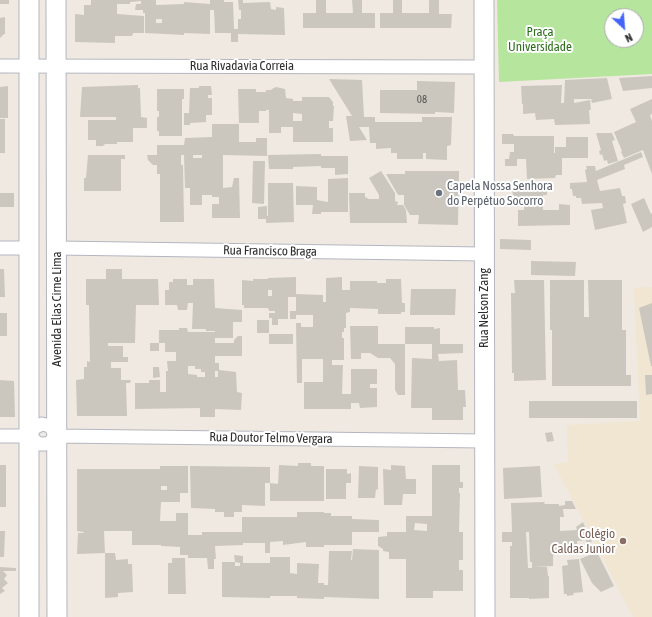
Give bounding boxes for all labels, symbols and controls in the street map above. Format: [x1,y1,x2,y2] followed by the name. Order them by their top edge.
[604,8,644,48] north arrow
[508,24,572,55] park label: Praça Universidade
[623,31,634,45] text: N
[190,58,294,74] street label: Rua Rivadavia Correia
[417,93,427,107] house number: 08
[447,178,553,209] place label: Capela Nossa Senhora do Perpétuo Socorro
[434,188,444,198] marker: Capela Nossa Senhora do Perpétuo Socorro
[223,242,317,260] street label: Rua Francisco Braga
[49,251,65,367] street label: Avenida Elias Cirne Lima
[476,268,492,348] street label: Rua Nelson Zang
[209,429,333,447] street label: Rua Doutor Telmo Vergara
[552,526,615,557] place label: Colégio Caldas Junior
[618,536,628,546] marker: Colégio Caldas Junior

